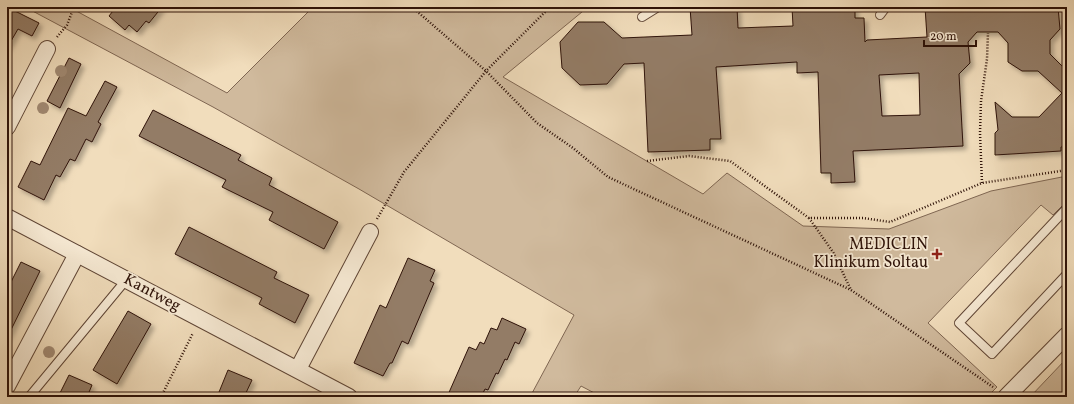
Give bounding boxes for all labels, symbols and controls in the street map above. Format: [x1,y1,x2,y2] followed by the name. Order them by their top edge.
[924,22,976,48] scale bar
[930,29,957,45] text: 20 m
[814,234,928,274] place label: MEDICLIN Klinikum Soltau
[931,248,943,260] marker: MEDICLIN Klinikum Soltau
[119,269,185,317] street label: Kantweg

